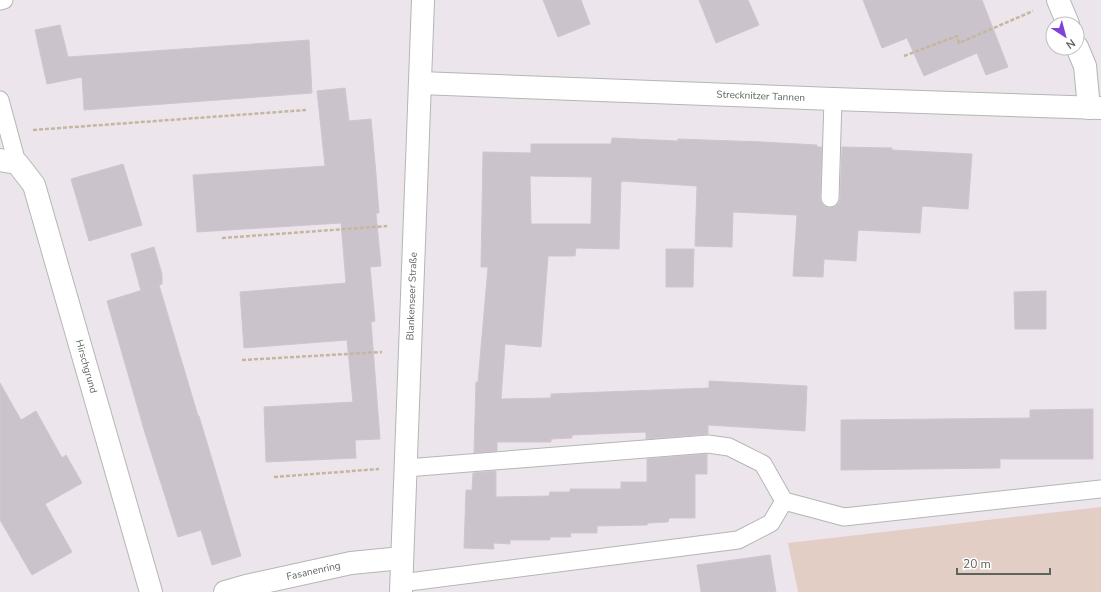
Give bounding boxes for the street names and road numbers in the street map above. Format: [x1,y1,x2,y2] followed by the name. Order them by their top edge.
[716,87,805,105] street label: Strecknitzer Tannen
[403,252,421,341] street label: Blankenseer Straße
[72,338,101,395] street label: Hirschgrund
[285,558,342,584] street label: Fasanenring

